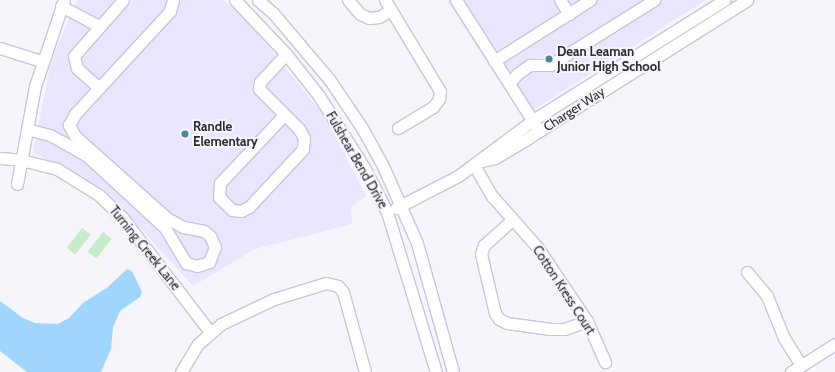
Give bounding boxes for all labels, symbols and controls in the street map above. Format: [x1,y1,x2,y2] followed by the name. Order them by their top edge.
[557,44,661,75] place label: Dean Leaman Junior High School
[544,54,554,64] marker: Dean Leaman Junior High School
[540,83,608,135] street label: Charger Way
[323,109,391,211] street label: Fulshear Bend Drive
[193,119,258,150] place label: Randle Elementary
[180,129,190,139] marker: Randle Elementary
[106,203,184,293] street label: Turning Creek Lane
[529,243,599,337] street label: Cotton Kress Court

